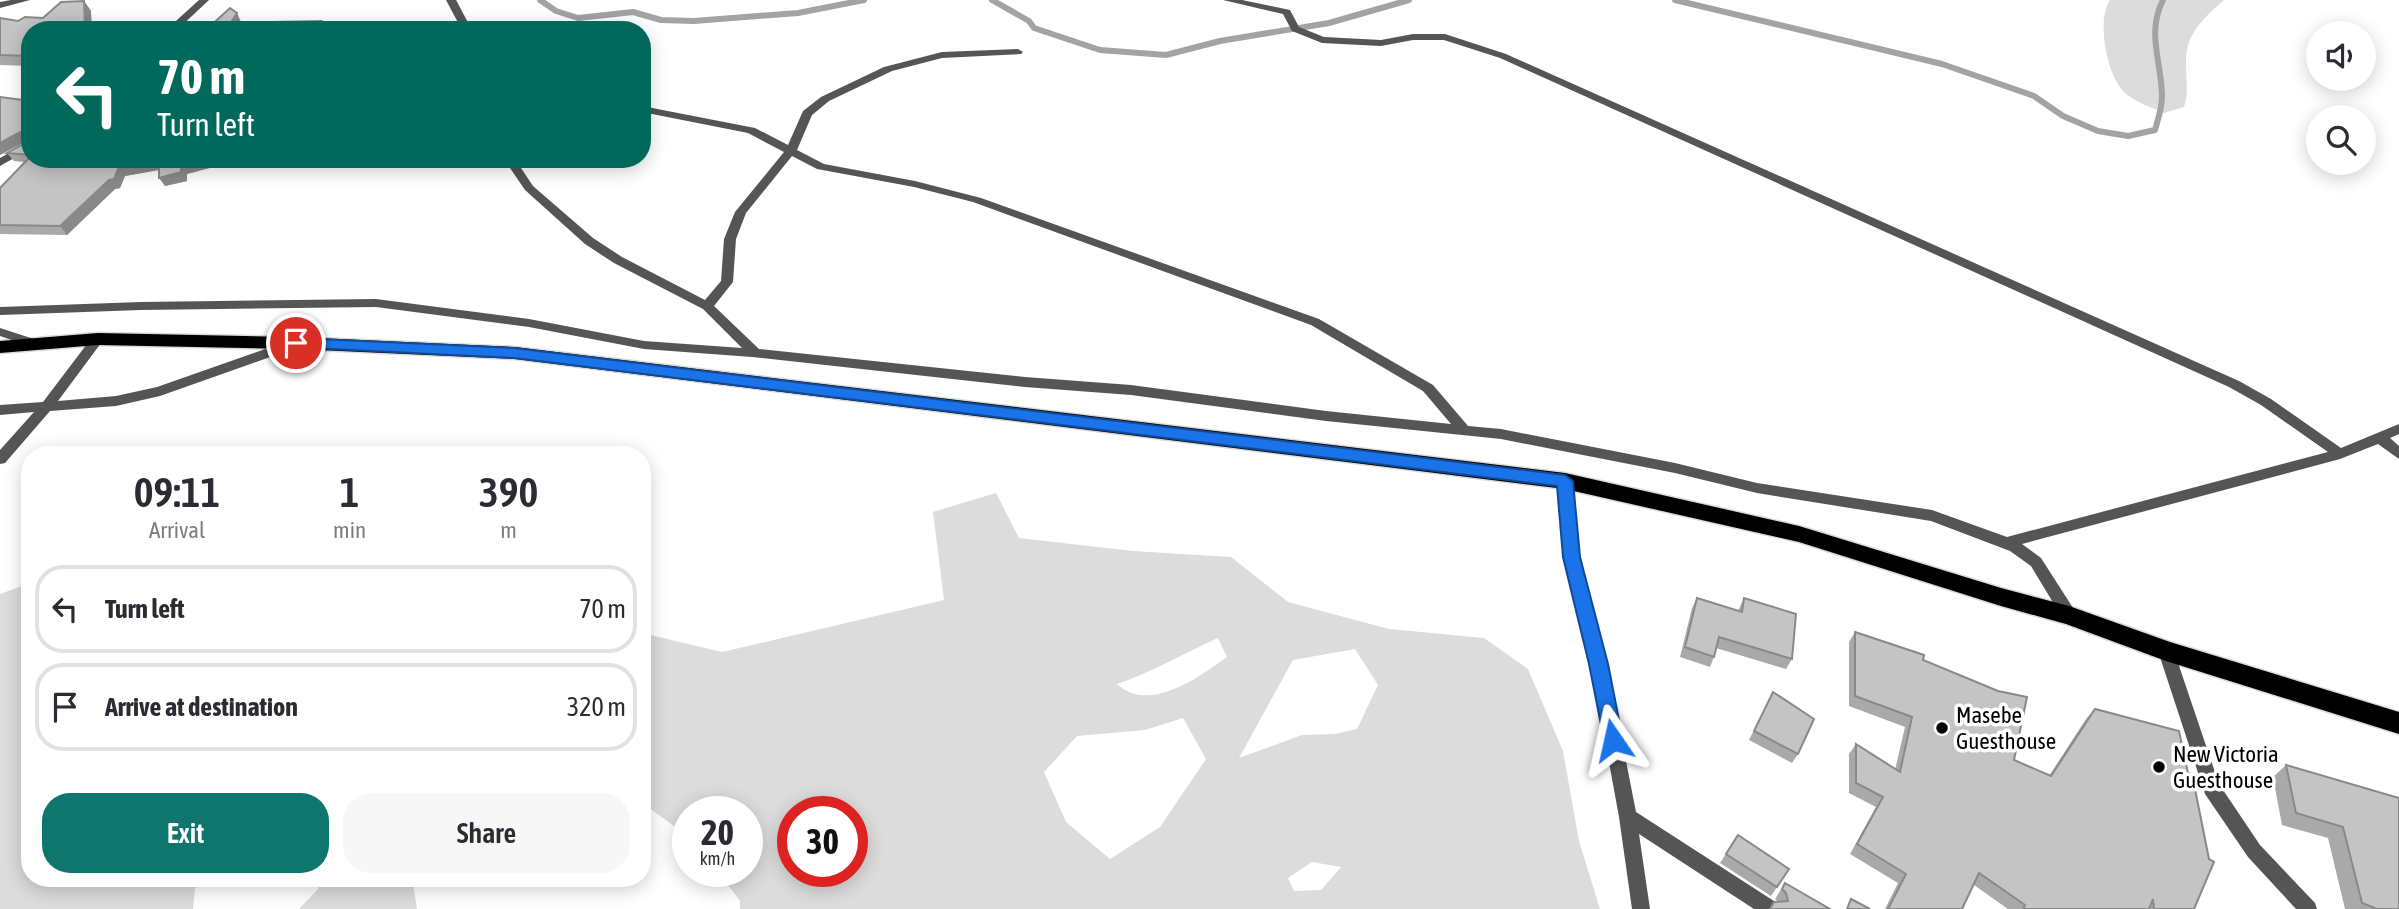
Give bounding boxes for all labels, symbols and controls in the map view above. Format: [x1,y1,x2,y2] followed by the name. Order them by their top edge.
[2306,21,2376,175] map controls
[2306,21,2376,91] button: sound
[157,48,245,104] text: 70 m
[42,49,133,140] icon: left
[2306,105,2376,175] button: search
[157,106,255,143] text: Turn left
[266,313,326,373] pin
[277,324,315,362] icon: arrive
[134,468,220,516] text: 09:11
[340,468,359,516] text: 1
[479,468,538,516] text: 390
[149,517,205,543] text: Arrival
[333,517,366,543] text: min
[500,517,517,543] text: m
[46,590,84,628] icon: left
[105,594,185,624] text: Turn left
[579,594,626,624] text: 70 m
[46,688,84,726] icon: arrive
[105,692,298,722] text: Arrive at destination
[567,692,626,722] text: 320 m
[1956,702,2056,754] place label: Masebe Guesthouse
[1576,703,1650,777] position arrow
[1934,720,1950,736] marker: Masebe Guesthouse
[2173,741,2279,793] place label: New Victoria Guesthouse
[2151,759,2167,775] marker: New Victoria Guesthouse
[42,793,329,873] button: Exit
[343,793,630,873] button: Share
[777,796,868,887] speed limit sign: 30
[701,812,734,852] text: 20
[700,848,735,869] text: km/h

